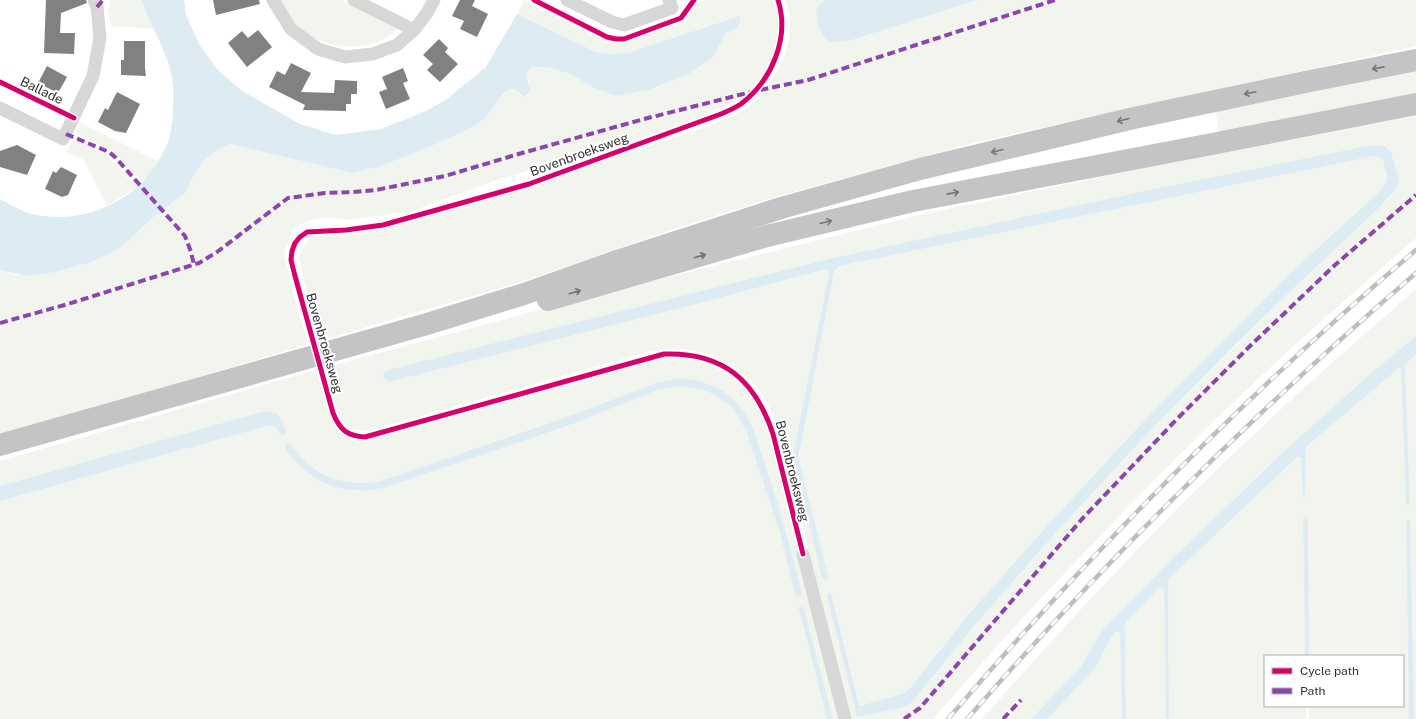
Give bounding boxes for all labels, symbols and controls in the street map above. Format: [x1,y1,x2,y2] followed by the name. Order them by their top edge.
[1372,64,1385,72] one-way arrow
[18,74,66,107] street label: Ballade
[1244,90,1257,98] one-way arrow
[1117,117,1130,125] one-way arrow
[528,130,631,179] street label: Bovenbroeksweg
[991,148,1004,155] one-way arrow
[946,189,959,197] one-way arrow
[819,218,832,225] one-way arrow
[693,252,706,259] one-way arrow
[569,288,582,295] one-way arrow
[303,291,346,395] street label: Bovenbroeksweg
[773,419,812,523] street label: Bovenbroeksweg
[1264,655,1404,707] legend
[1300,664,1359,678] text: Cycle path
[1300,684,1326,698] text: Path

